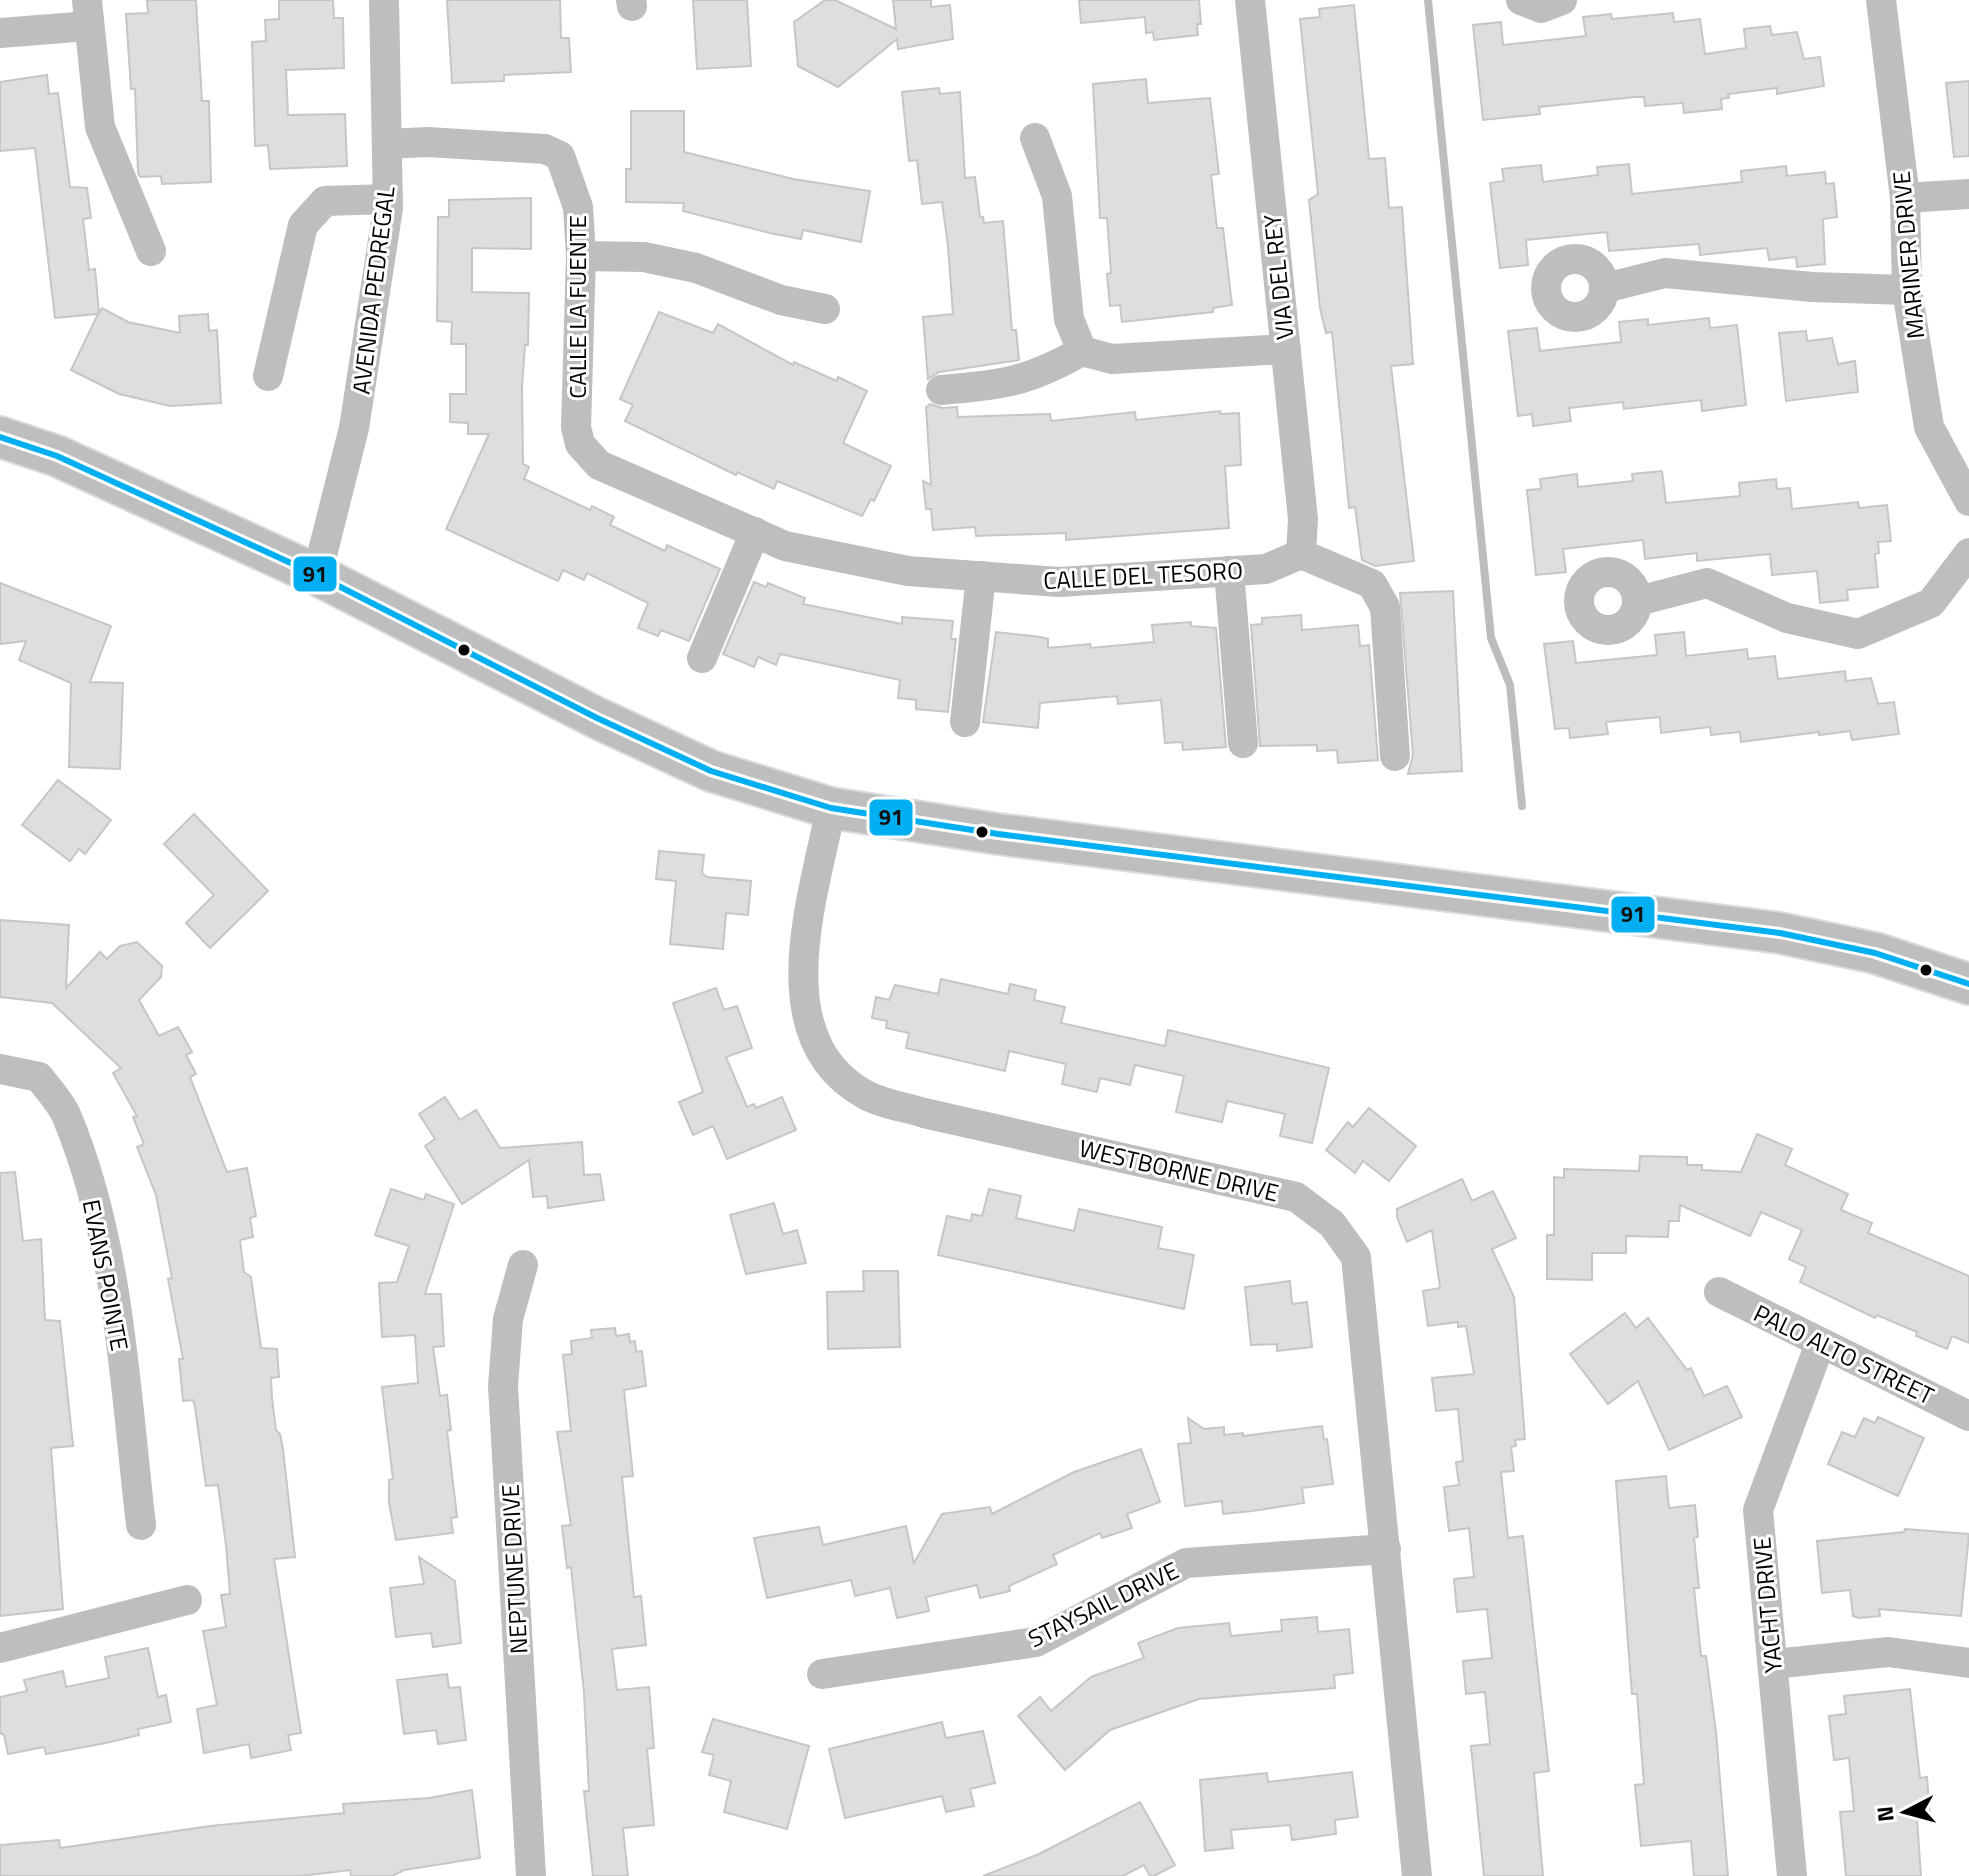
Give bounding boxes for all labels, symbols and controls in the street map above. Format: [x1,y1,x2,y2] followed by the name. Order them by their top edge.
[1883,170,1933,340] street label: MARINER DRIVE
[342,184,404,396] street label: AVENIDA PEDREGAL
[1254,212,1302,342] street label: VIA DEL REY
[559,215,595,399] street label: CALLE LA FUENTE
[1042,552,1244,598] street label: CALLE DEL TESORO
[292,555,338,593] line badge: 91
[303,557,327,591] text: 91
[456,642,472,658] unlabelled marker
[868,798,914,837] line badge: 91
[879,800,903,834] text: 91
[974,824,990,840] unlabelled marker
[1610,895,1656,934] line badge: 91
[1621,897,1645,931] text: 91
[1918,962,1934,978] unlabelled marker
[1076,1130,1282,1210] street label: WESTBORNE DRIVE
[74,1196,138,1354] street label: EVANS POINTE
[1748,1295,1940,1413] street label: PALO ALTO STREET
[492,1483,536,1655] street label: NEPTUNE DRIVE
[1743,1536,1791,1674] street label: YACHT DRIVE
[1022,1552,1184,1656] street label: STAYSAIL DRIVE
[1865,1772,1945,1852] north arrow
[1867,1805,1903,1823] text: N

